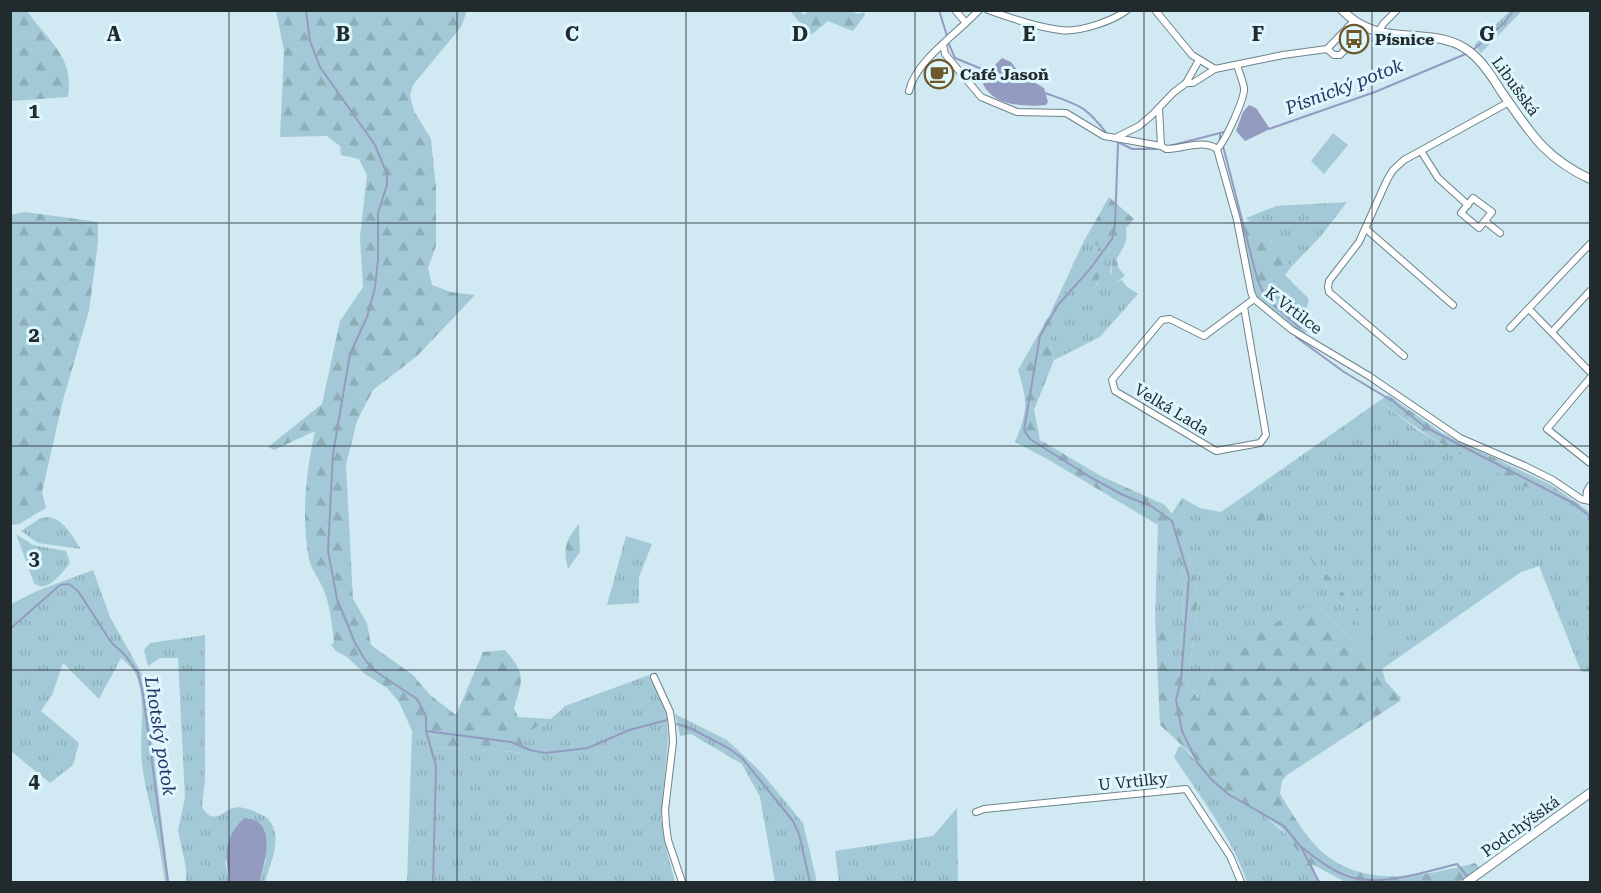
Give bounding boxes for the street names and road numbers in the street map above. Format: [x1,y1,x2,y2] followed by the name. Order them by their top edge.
[1488,53,1544,120] street label: Libušská
[1261,283,1326,338] street label: K Vrtilce
[1131,380,1213,439] street label: Velká Lada
[1097,768,1169,795] street label: U Vrtilky
[1478,792,1563,861] street label: Podchýšská

